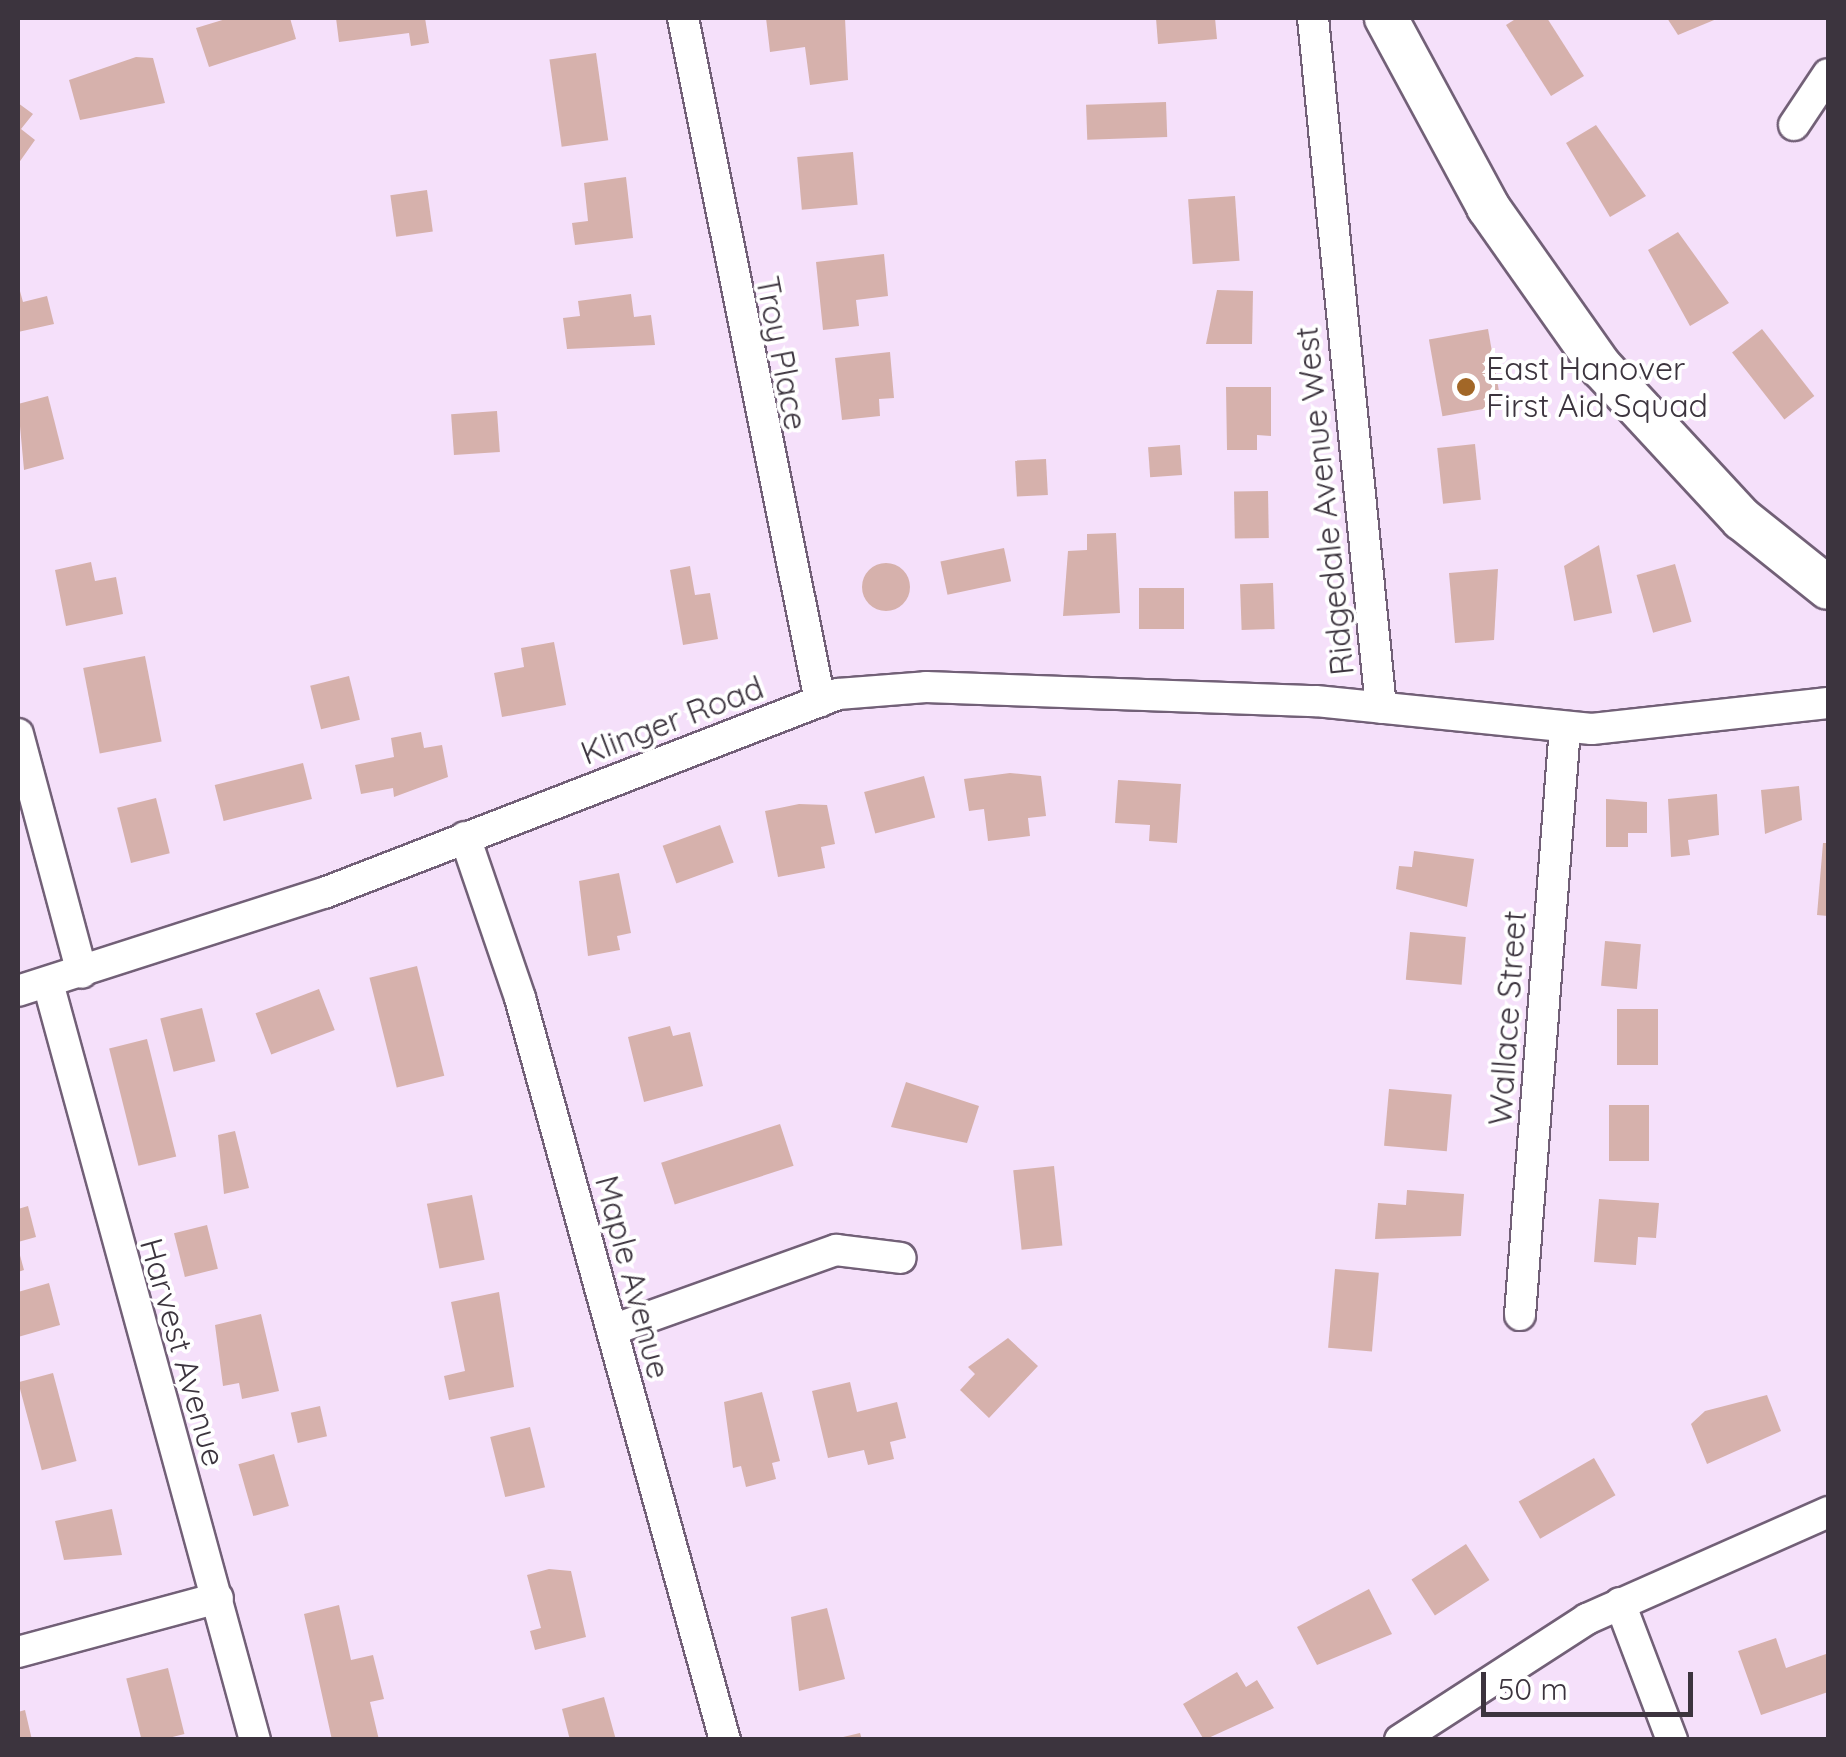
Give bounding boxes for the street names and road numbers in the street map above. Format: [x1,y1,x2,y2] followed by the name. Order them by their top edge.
[748,273,816,433] street label: Troy Place
[1287,325,1361,677] street label: Ridgedale Avenue West
[575,668,769,772] street label: Klinger Road
[1480,909,1534,1127] street label: Wallace Street
[587,1171,679,1383] street label: Maple Avenue
[132,1234,234,1470] street label: Harvest Avenue

